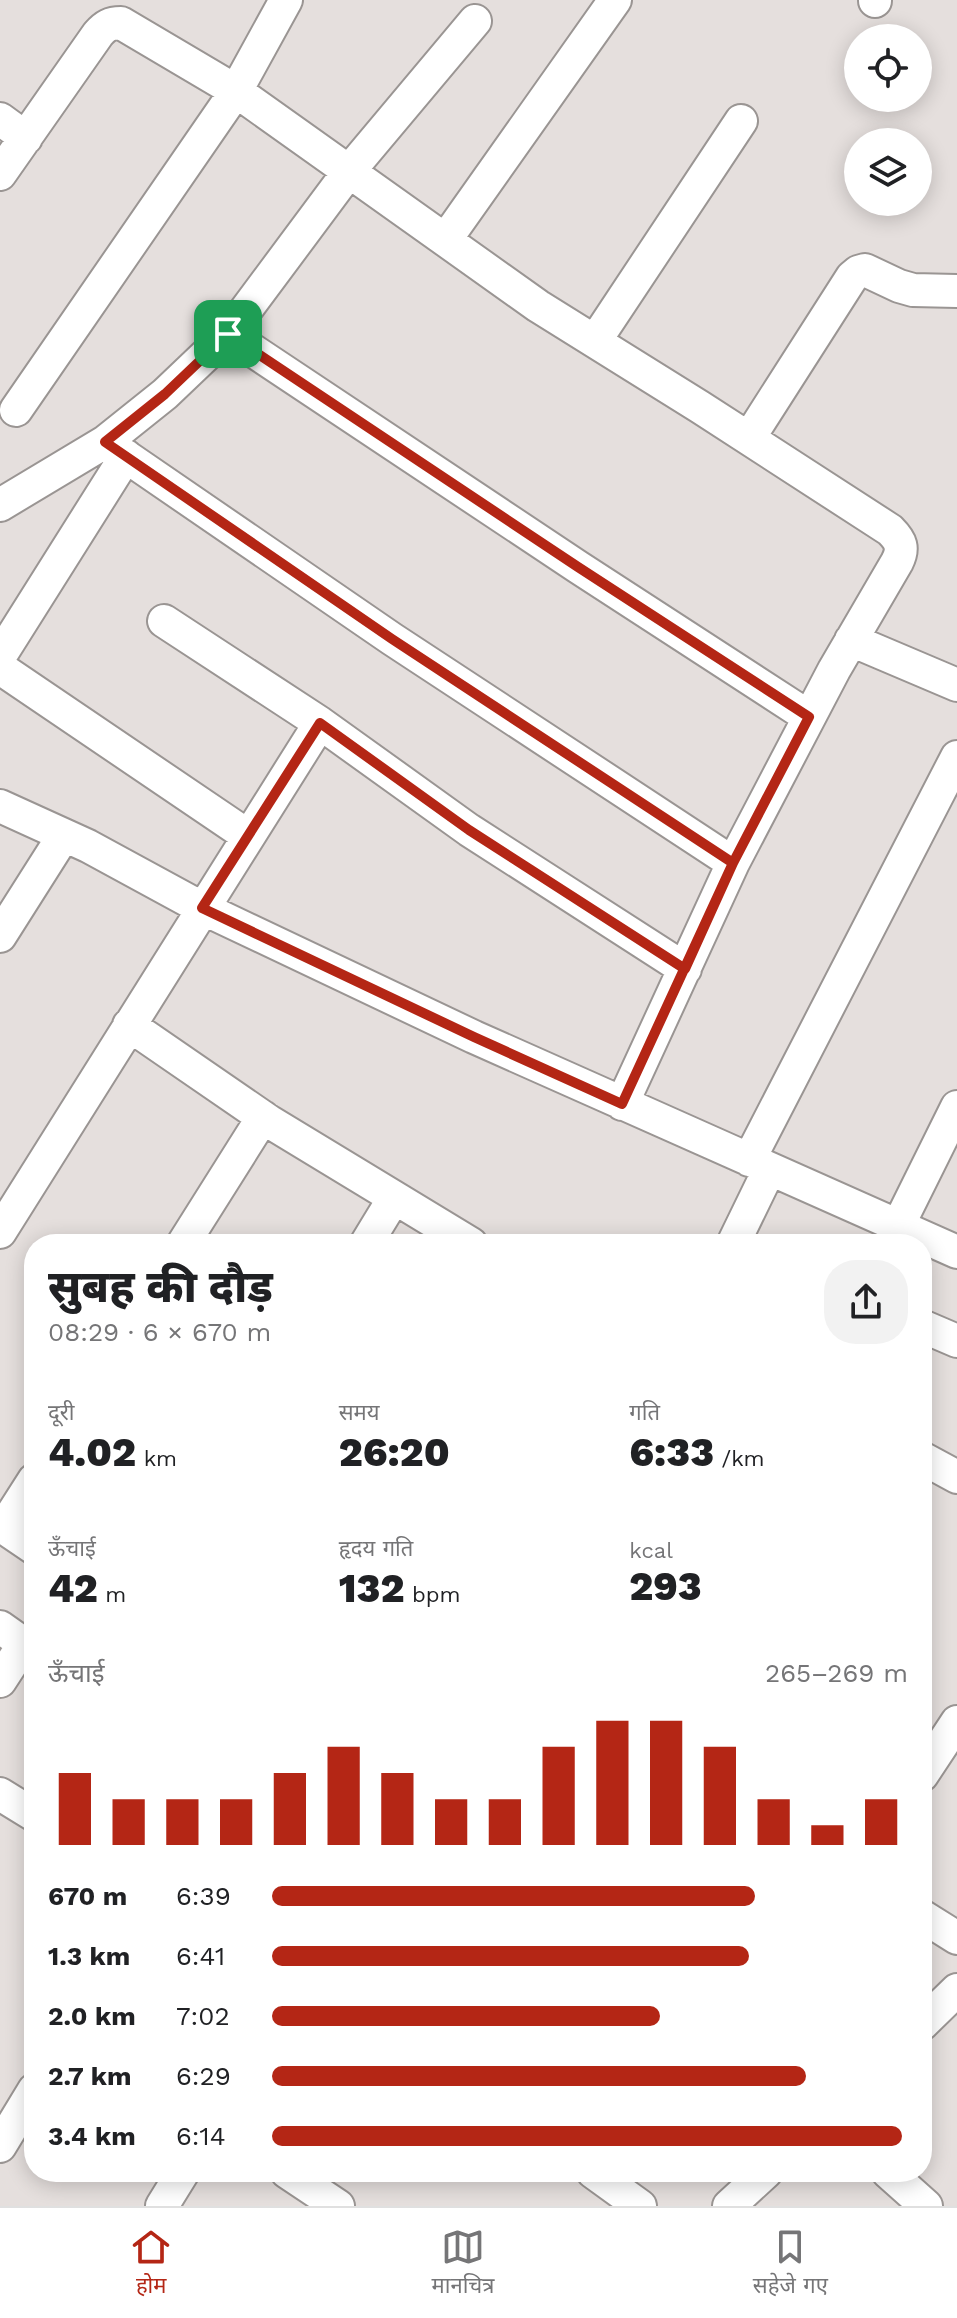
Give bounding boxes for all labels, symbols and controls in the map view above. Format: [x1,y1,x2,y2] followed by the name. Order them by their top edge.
[844,24,932,216] map controls
[844,24,932,112] button: locate
[844,128,932,216] button: layers
[194,300,262,368] pin
[206,312,250,356] icon: arrive
[824,1260,908,1344] button: share
[48,1261,273,1313] text: सुबह की दौड़
[48,1317,271,1347] text: 08:29 · 6 × 670 m
[48,1400,74,1425] text: दूरी
[339,1400,379,1425] text: समय
[629,1400,660,1425] text: गति
[48,1429,136,1476] text: 4.02
[339,1429,450,1476] text: 26:20
[629,1429,714,1476] text: 6:33
[136,1446,177,1471] text: km
[714,1446,765,1471] text: /km
[48,1536,96,1561] text: ऊँचाई
[339,1536,413,1561] text: हृदय गति
[629,1538,673,1563] text: kcal
[629,1563,702,1610] text: 293
[48,1565,98,1612] text: 42
[339,1565,404,1612] text: 132
[98,1582,126,1607] text: m
[404,1582,460,1607] text: bpm
[48,1658,104,1688] text: ऊँचाई
[765,1658,908,1688] text: 265–269 m
[48,1881,127,1911] text: 670 m
[176,1881,231,1911] text: 6:39
[48,1941,130,1971] text: 1.3 km
[176,1941,225,1971] text: 6:41
[48,2001,136,2031] text: 2.0 km
[176,2001,230,2031] text: 7:02
[48,2061,131,2091] text: 2.7 km
[176,2061,231,2091] text: 6:29
[48,2121,136,2151] text: 3.4 km
[176,2121,226,2151] text: 6:14
[129,2225,173,2302] tab: होम
[432,2225,494,2302] tab: मानचित्र
[753,2225,828,2302] tab: सहेजे गए

